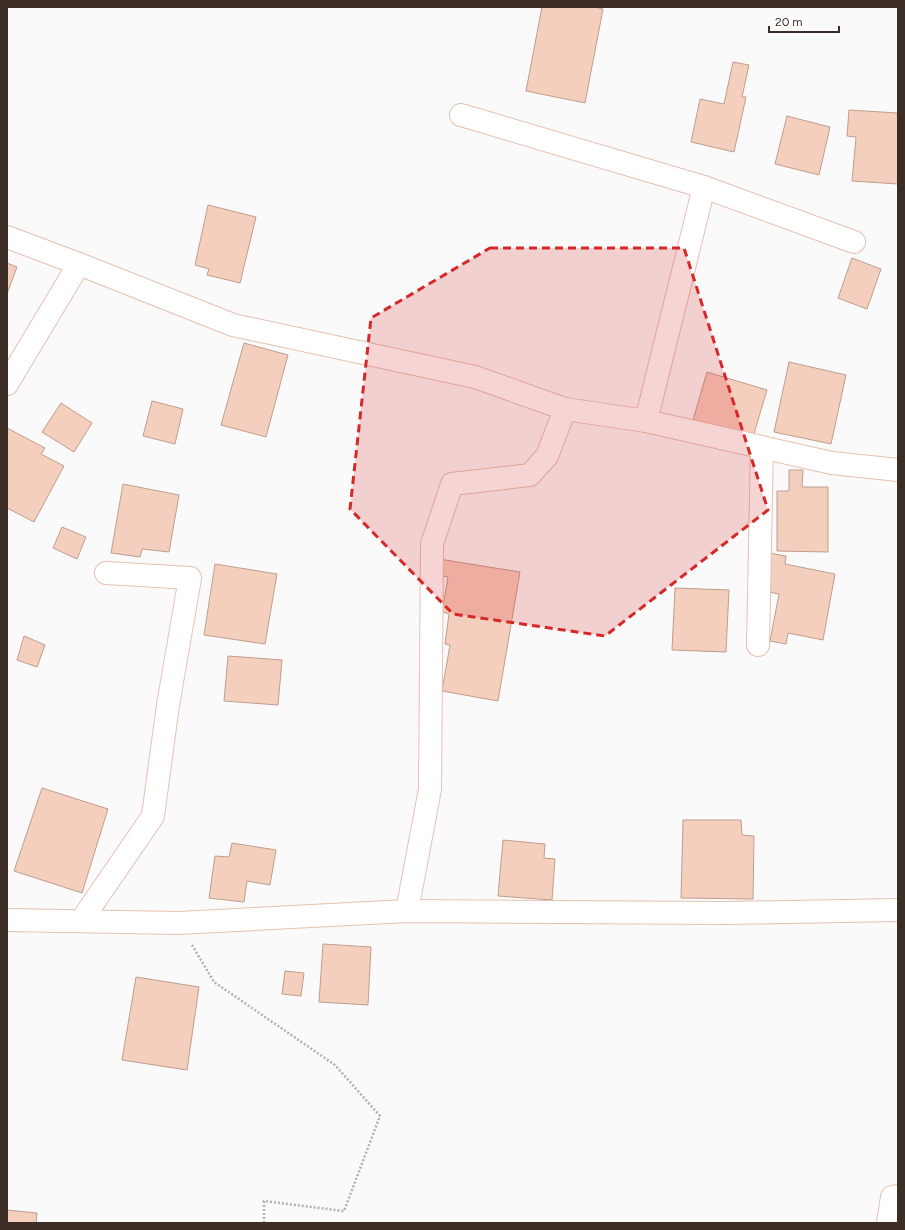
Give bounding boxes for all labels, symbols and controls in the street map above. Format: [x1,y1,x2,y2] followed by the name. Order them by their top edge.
[769,8,839,34] scale bar
[775,15,803,29] text: 20 m

